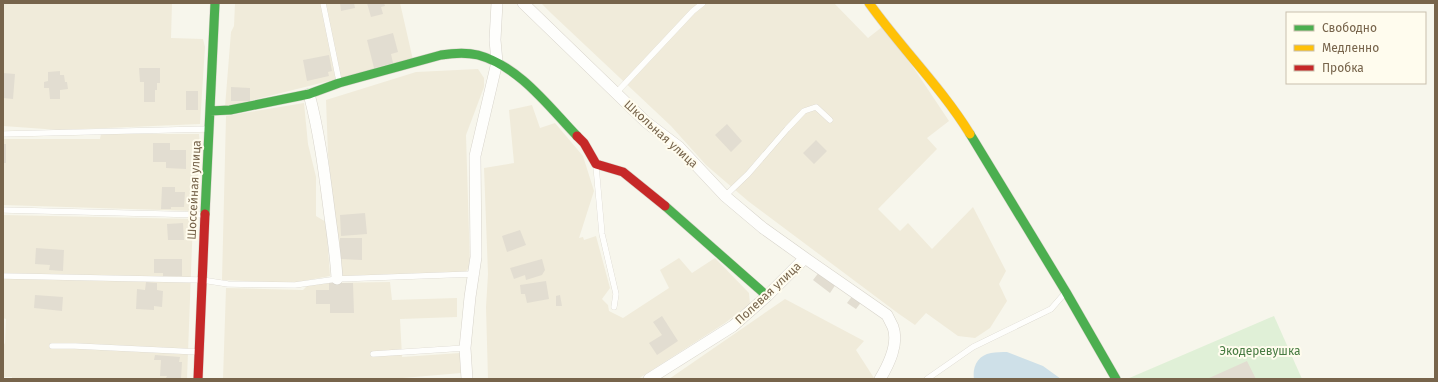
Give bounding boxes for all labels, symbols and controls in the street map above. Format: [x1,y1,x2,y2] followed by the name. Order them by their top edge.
[1286,12,1426,84] legend
[1322,21,1377,35] text: Свободно
[1322,41,1379,55] text: Медленно
[1322,61,1364,75] text: Пробка
[621,97,701,171] street label: Школьная улица
[184,140,204,240] street label: Шоссейная улица
[732,259,804,327] street label: Полевая улица
[1220,344,1300,358] park label: Экодеревушка

